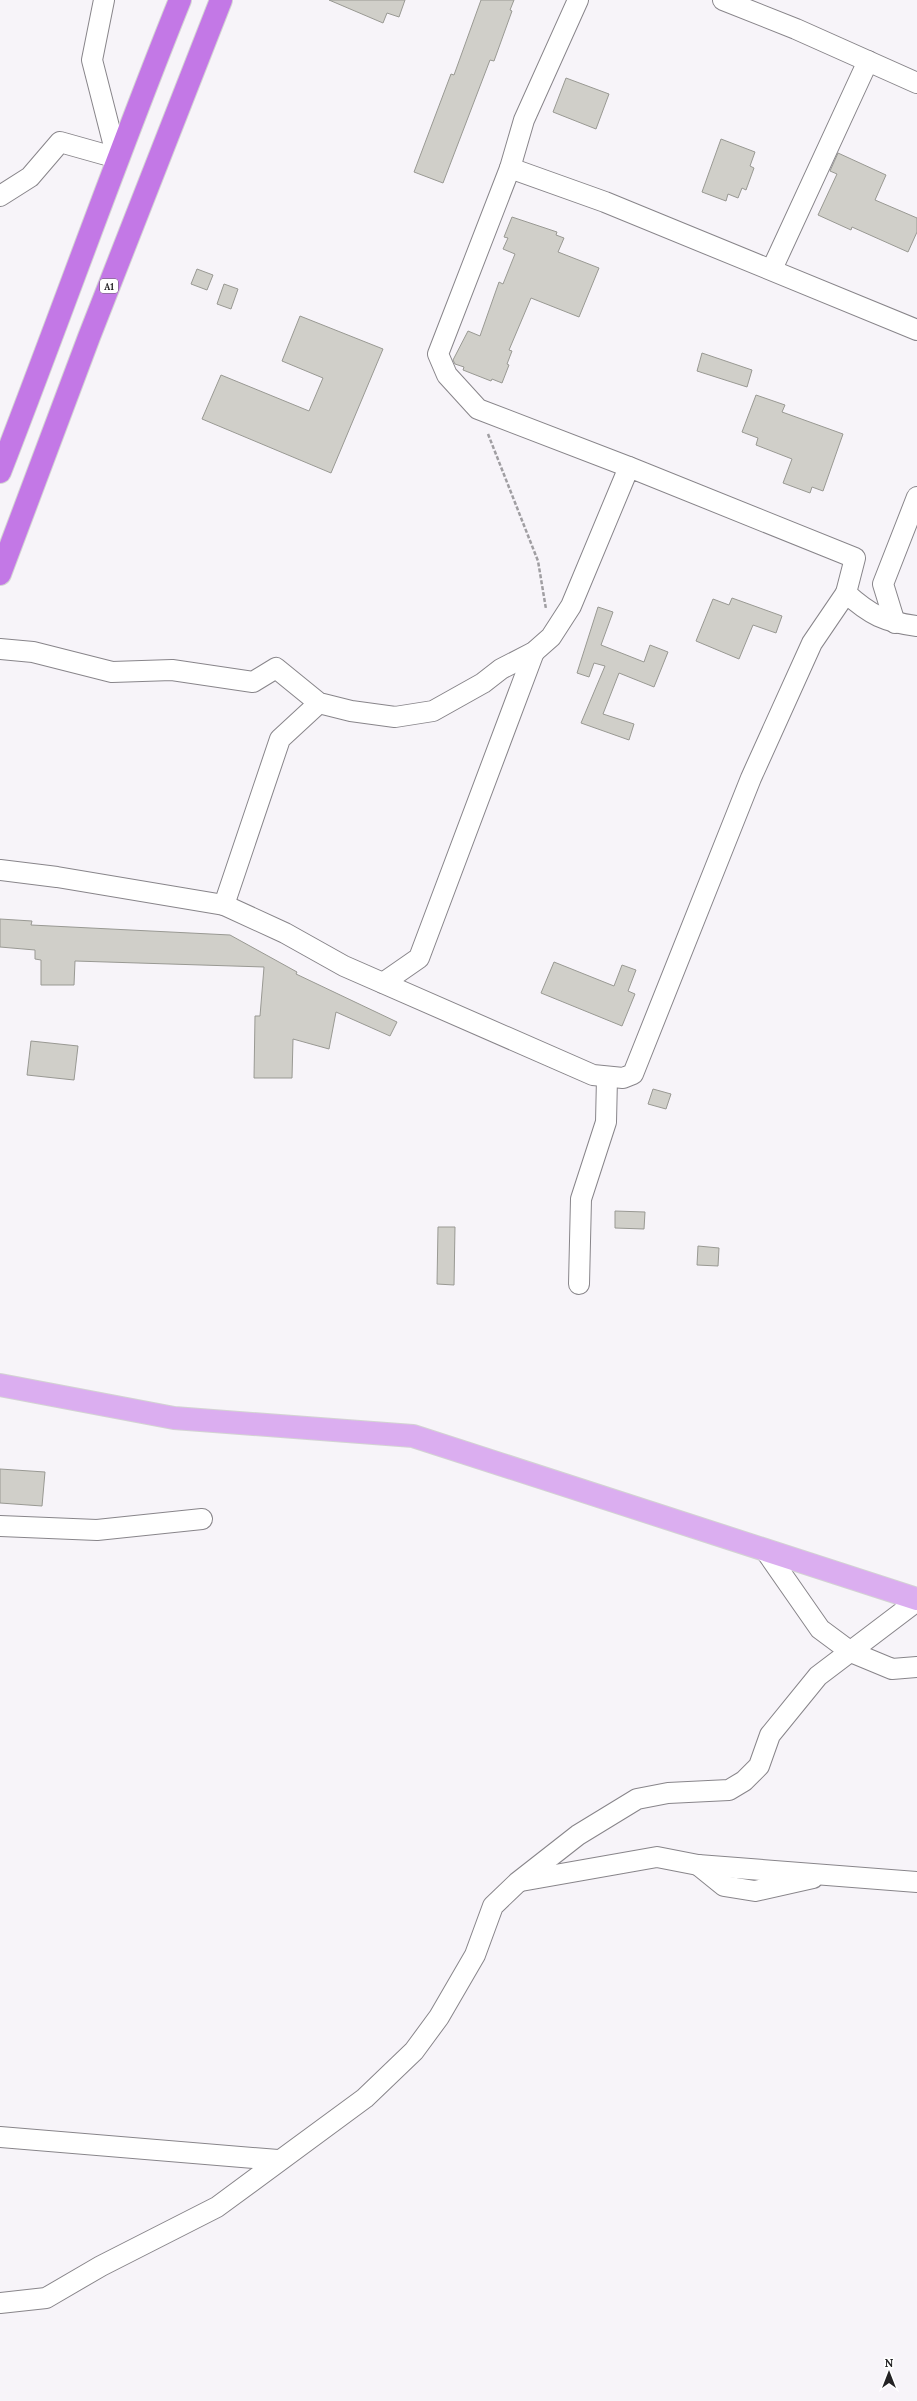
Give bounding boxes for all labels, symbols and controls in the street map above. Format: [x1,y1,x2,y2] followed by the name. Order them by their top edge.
[100,279,118,293] road number: A1
[869,2353,909,2393] north arrow
[885,2356,894,2370] text: N

